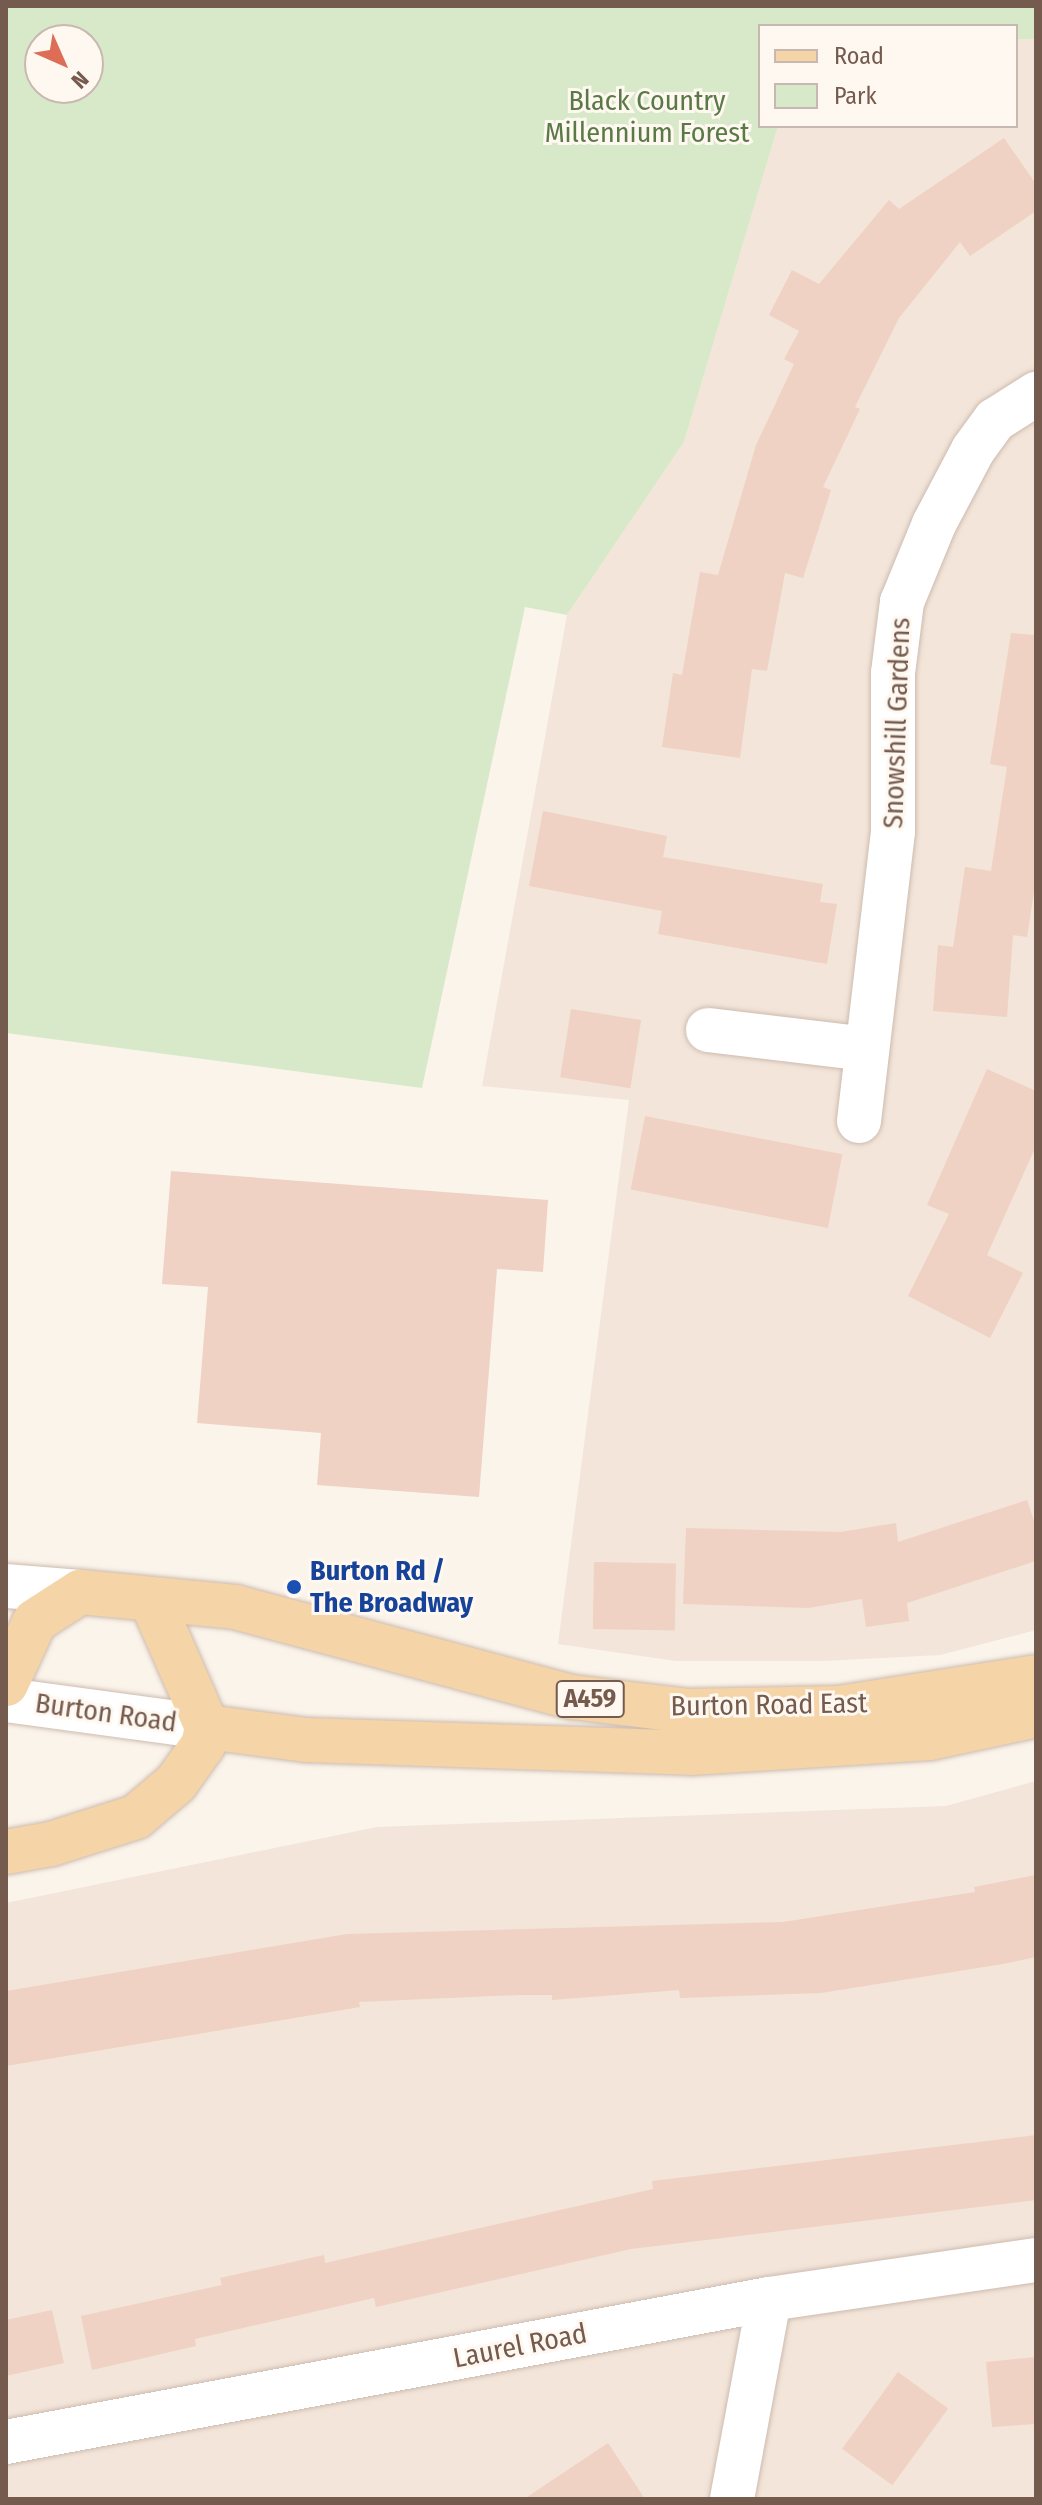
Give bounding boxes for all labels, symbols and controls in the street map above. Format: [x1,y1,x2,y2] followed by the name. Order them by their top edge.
[24,24,104,104] north arrow
[758,24,1018,128] legend
[834,42,884,70] text: Road
[66,66,94,94] text: N
[834,82,877,110] text: Park
[545,84,749,150] park label: Black Country Millennium Forest
[877,617,917,829] street label: Snowshill Gardens
[310,1554,473,1620] place label: Burton Rd / The Broadway
[285,1578,303,1596] marker: Burton Rd / The Broadway
[554,1677,626,1721] road number: A459
[33,1686,179,1740] street label: Burton Road
[670,1686,868,1724] street label: Burton Road East
[450,2317,590,2375] street label: Laurel Road

